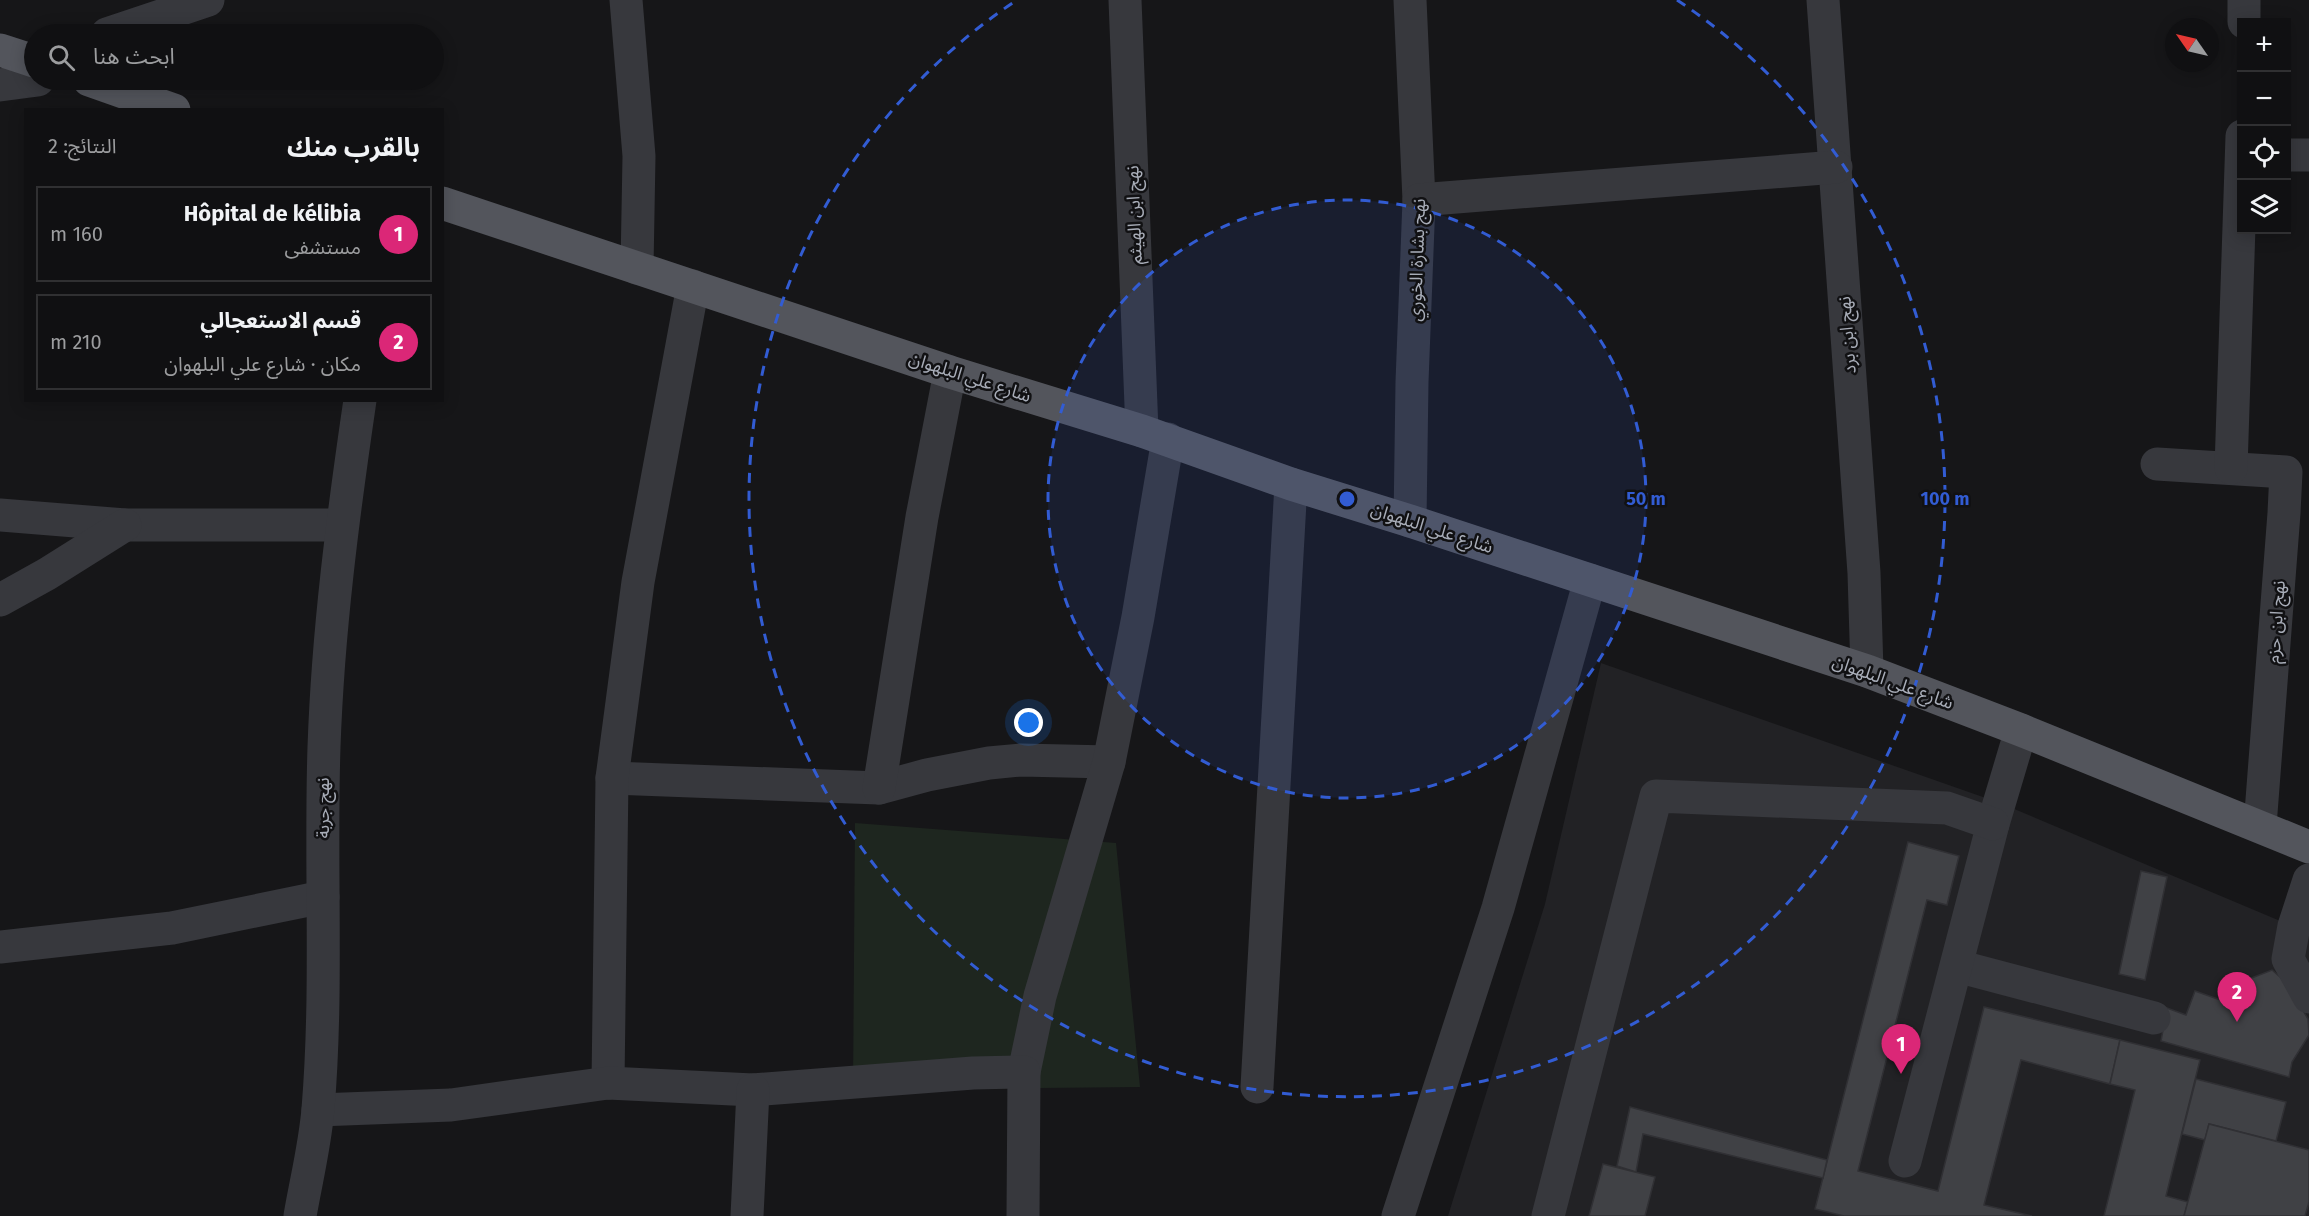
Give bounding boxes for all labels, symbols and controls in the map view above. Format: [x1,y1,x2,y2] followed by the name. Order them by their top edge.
[2165,18,2219,72] north arrow
[2237,18,2291,234] map controls
[2237,18,2291,72] button: +
[24,24,444,90] search box
[45,41,78,74] icon: search
[93,43,175,70] text: ابحث هنا
[2237,72,2291,126] button: −
[2237,126,2291,180] button: locate
[287,132,420,163] text: بالقرب منك
[48,134,116,158] text: النتائج: 2
[1121,165,1149,265] street label: نهج ابن الهيثم
[2237,180,2291,234] button: layers
[1404,198,1432,322] street label: نهج بشارة الخوري
[184,200,361,227] text: Hôpital de kélibia
[50,222,103,246] text: 160 m
[394,222,403,246] text: 1
[284,235,361,259] text: مستشفى
[1833,295,1863,374] street label: نهج ابن برد
[200,307,361,334] text: قسم الاستعجالي
[50,330,102,354] text: 210 m
[393,330,404,354] text: 2
[905,347,1034,410] street label: شارع علي البلهوان
[164,352,361,376] text: مكان · شارع علي البلهوان
[1626,488,1666,510] text: 50 m
[1921,488,1969,510] text: 100 m
[1337,489,1357,509] centre of rings
[1367,498,1496,561] street label: شارع علي البلهوان
[2262,580,2293,664] street label: نهج ابن حزم
[1828,650,1956,717] street label: شارع علي البلهوان
[1014,708,1043,737] your location
[312,777,336,839] street label: نهج جربة
[2218,972,2256,1022] pin: 2
[1882,1024,1920,1074] pin: 1

